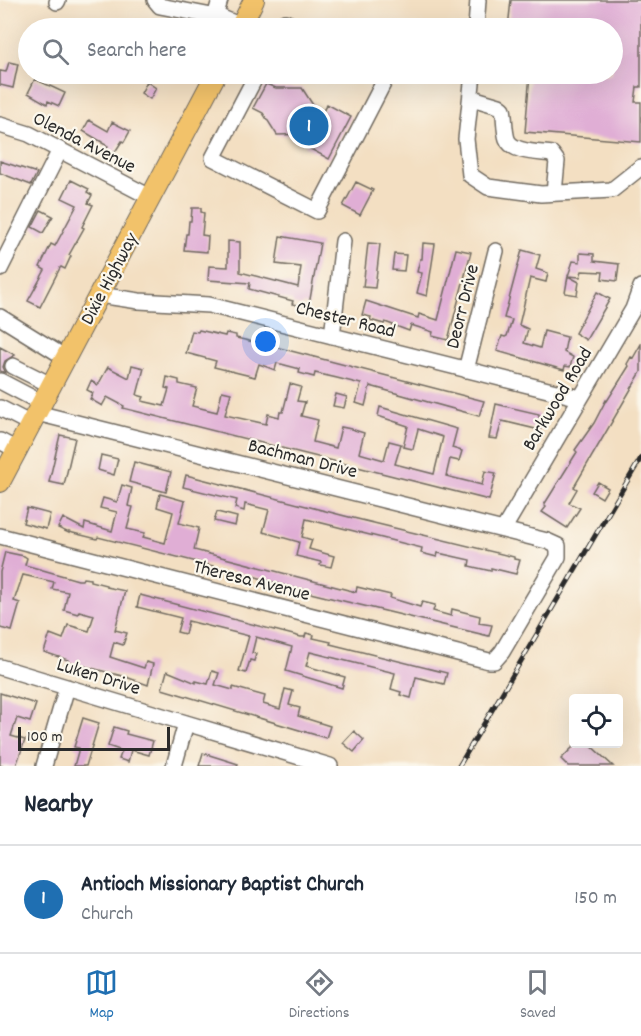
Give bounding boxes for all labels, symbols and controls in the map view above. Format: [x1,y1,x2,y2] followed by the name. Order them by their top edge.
[18,18,623,84] search box
[39,35,72,68] icon: search
[87,36,186,67] text: Search here
[290,104,328,148] pin: 1
[27,106,140,182] street label: Olenda Avenue
[75,228,147,330] street label: Dixie Highway
[440,261,488,352] street label: Deorr Drive
[292,295,398,347] street label: Chester Road
[251,327,280,356] your location
[517,342,601,457] street label: Barkwood Road
[245,433,360,487] street label: Bachman Drive
[190,554,313,610] street label: Theresa Avenue
[53,652,144,704] street label: Luken Drive
[569,694,623,748] map controls
[569,694,623,748] button: locate
[18,724,170,752] scale bar
[27,726,63,749] text: 100 m
[24,787,92,824] text: Nearby
[81,870,364,901] text: Antioch Missionary Baptist Church
[41,885,46,913] text: 1
[574,885,617,913] text: 150 m
[81,901,133,929] text: Church
[85,966,118,1025] tab: Map
[289,966,349,1025] tab: Directions
[520,966,556,1025] tab: Saved

